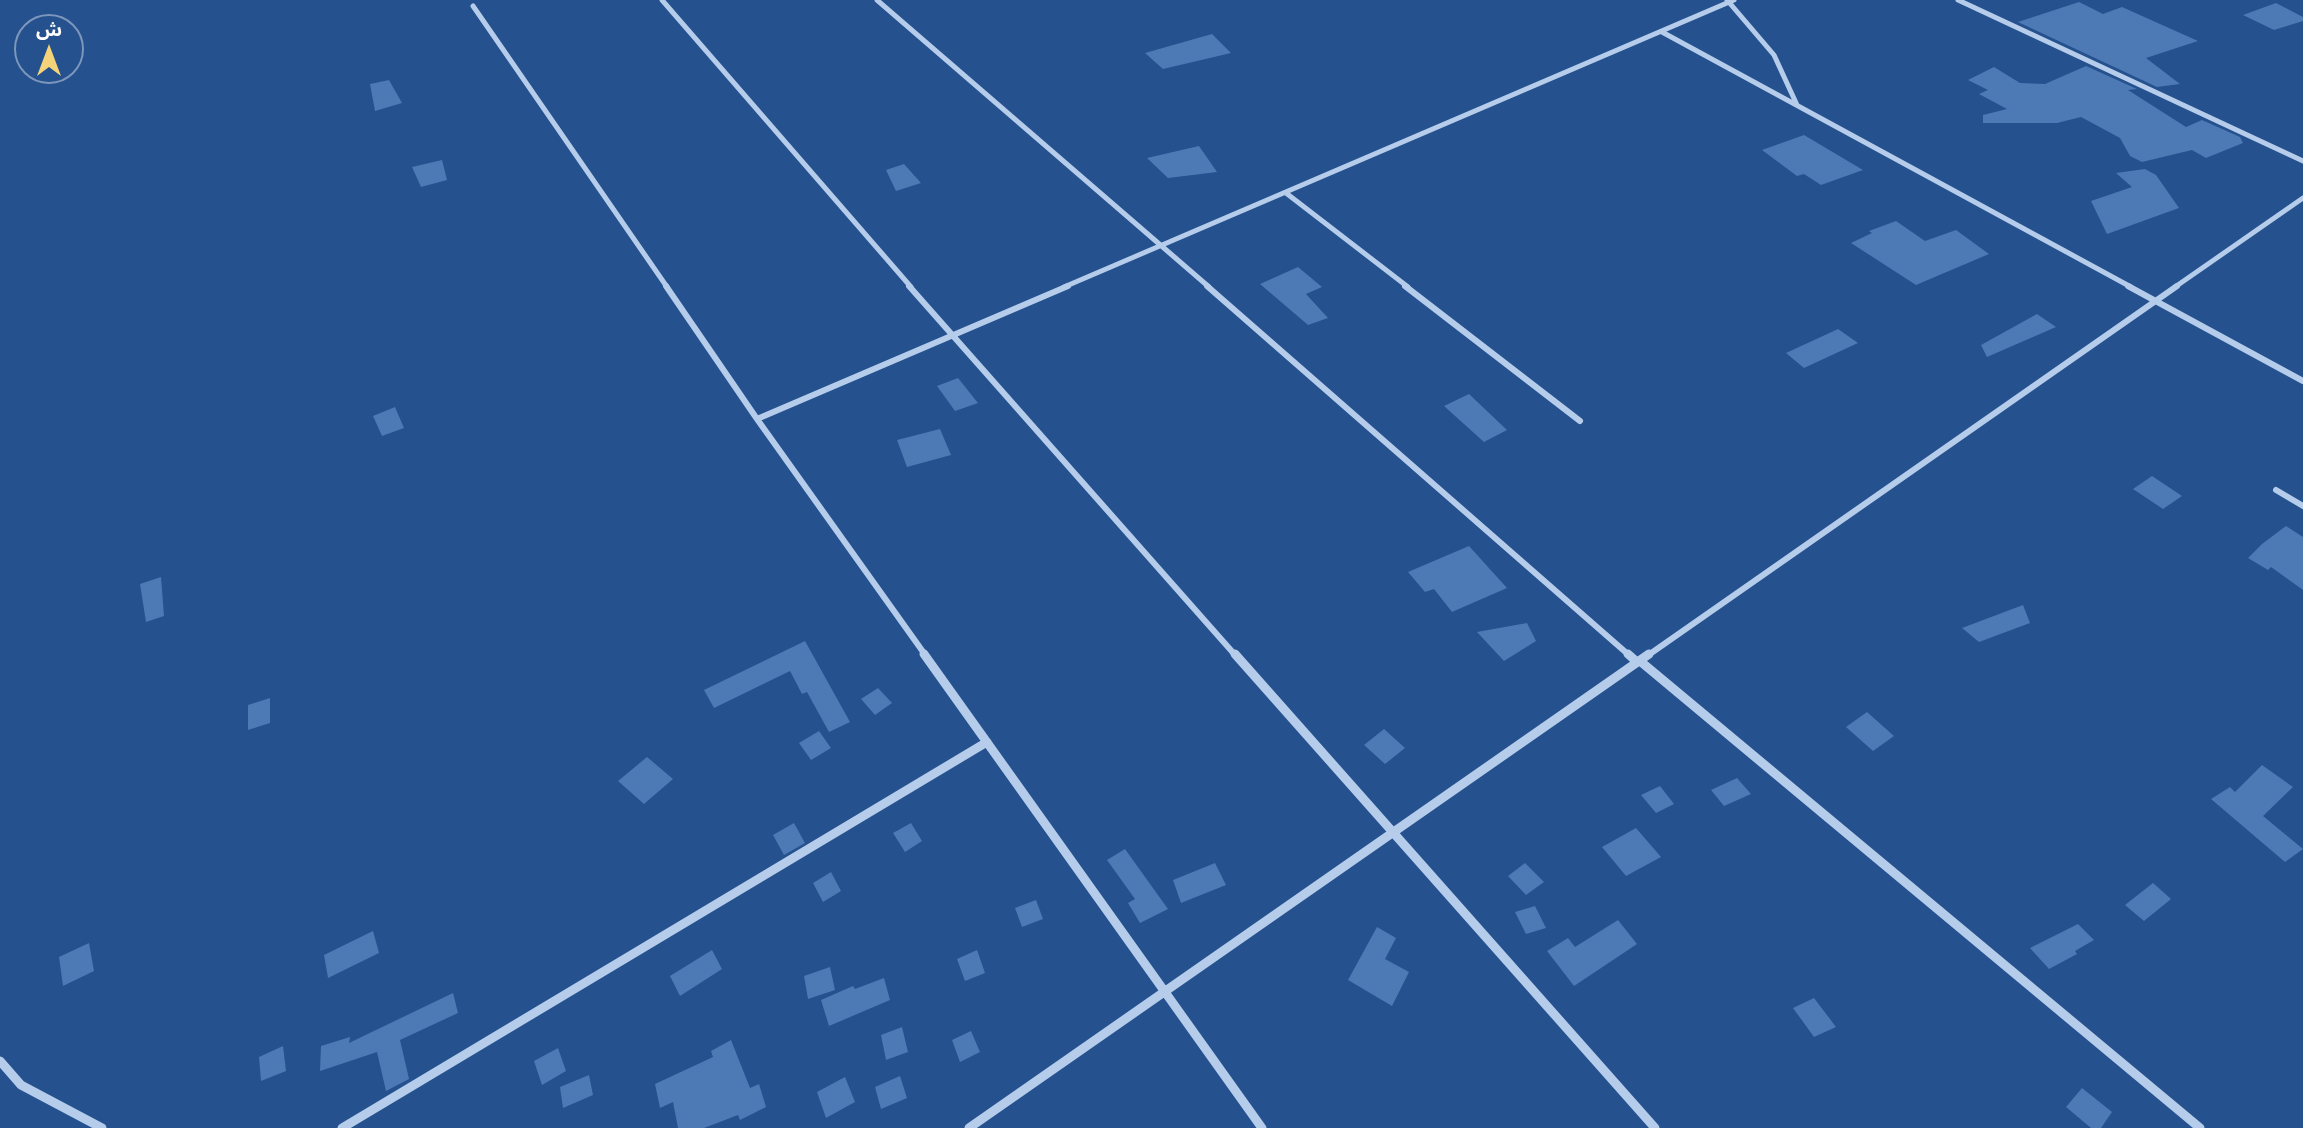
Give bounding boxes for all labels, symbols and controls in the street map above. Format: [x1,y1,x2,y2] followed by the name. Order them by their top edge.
[14,14,84,84] north arrow
[36,17,62,42] text: ش

